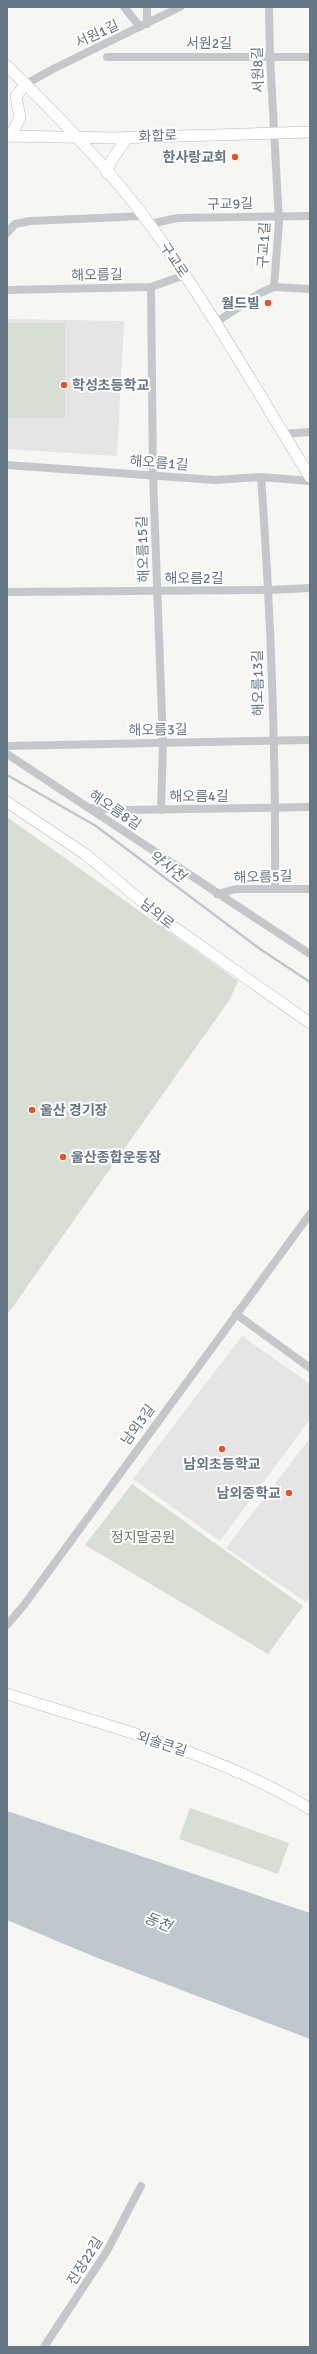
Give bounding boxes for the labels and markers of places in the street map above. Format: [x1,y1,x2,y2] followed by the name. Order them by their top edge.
[163,149,227,166] place label: 한사랑교회
[230,152,240,162] marker: 한사랑교회
[221,295,260,312] place label: 월드빌
[263,298,273,308] marker: 월드빌
[72,377,149,394] place label: 학성초등학교
[59,380,69,390] marker: 학성초등학교
[40,1102,108,1119] place label: 울산 경기장
[27,1105,37,1115] marker: 울산 경기장
[71,1149,161,1166] place label: 울산종합운동장
[58,1152,68,1162] marker: 울산종합운동장
[217,1444,227,1454] marker: 남외초등학교
[183,1456,261,1473] place label: 남외초등학교
[217,1485,281,1502] place label: 남외중학교
[284,1488,294,1498] marker: 남외중학교

